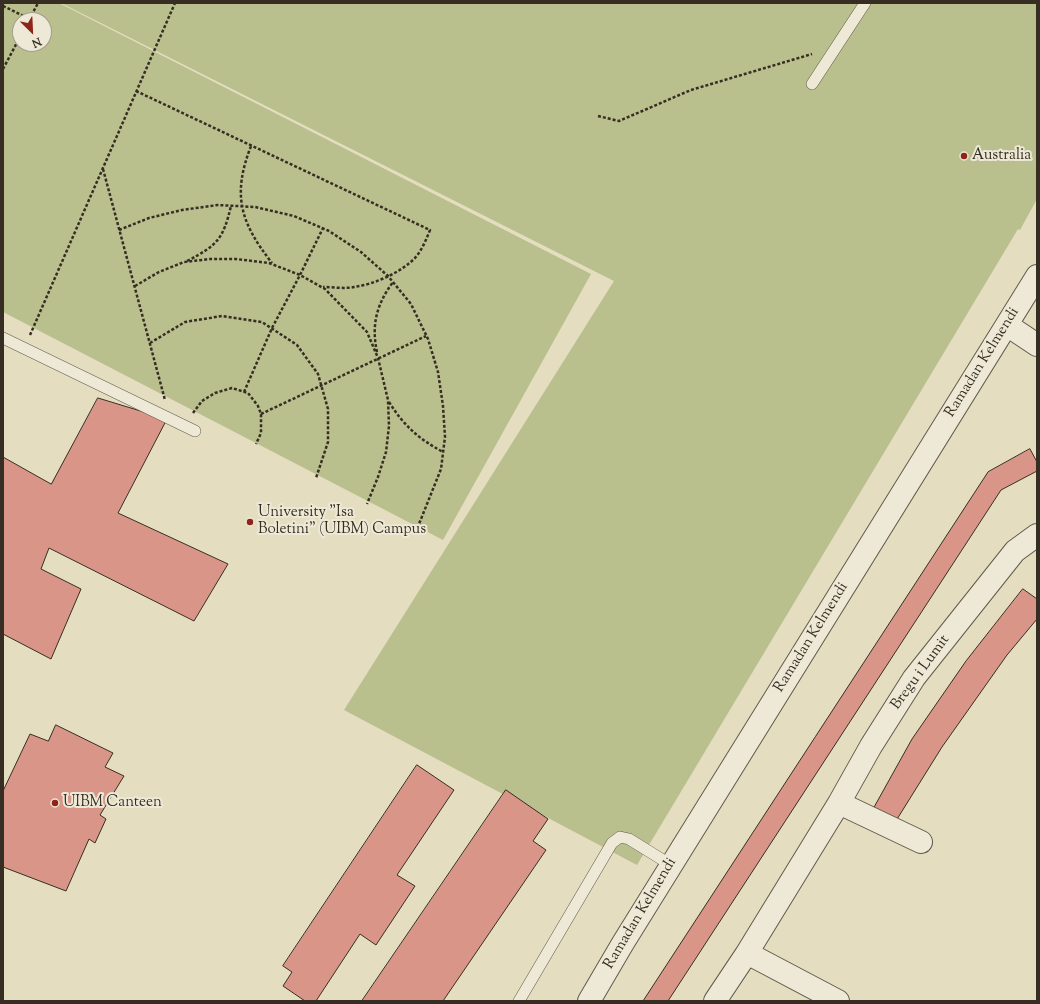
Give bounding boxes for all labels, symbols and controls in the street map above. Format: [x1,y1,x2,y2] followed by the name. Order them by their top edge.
[12,12,52,52] north arrow
[29,33,44,51] text: N
[972,147,1031,165] place label: Australia
[959,151,969,161] marker: Australia
[942,305,1024,421] street label: Ramadan Kelmendi
[258,504,426,539] place label: University "Isa Boletini" (UIBM) Campus
[245,517,255,527] marker: University "Isa Boletini" (UIBM) Campus
[771,580,853,696] street label: Ramadan Kelmendi
[888,632,954,714] street label: Bregu i Lumit
[63,794,162,812] place label: UIBM Canteen
[50,798,60,808] marker: UIBM Canteen
[601,855,681,973] street label: Ramadan Kelmendi

